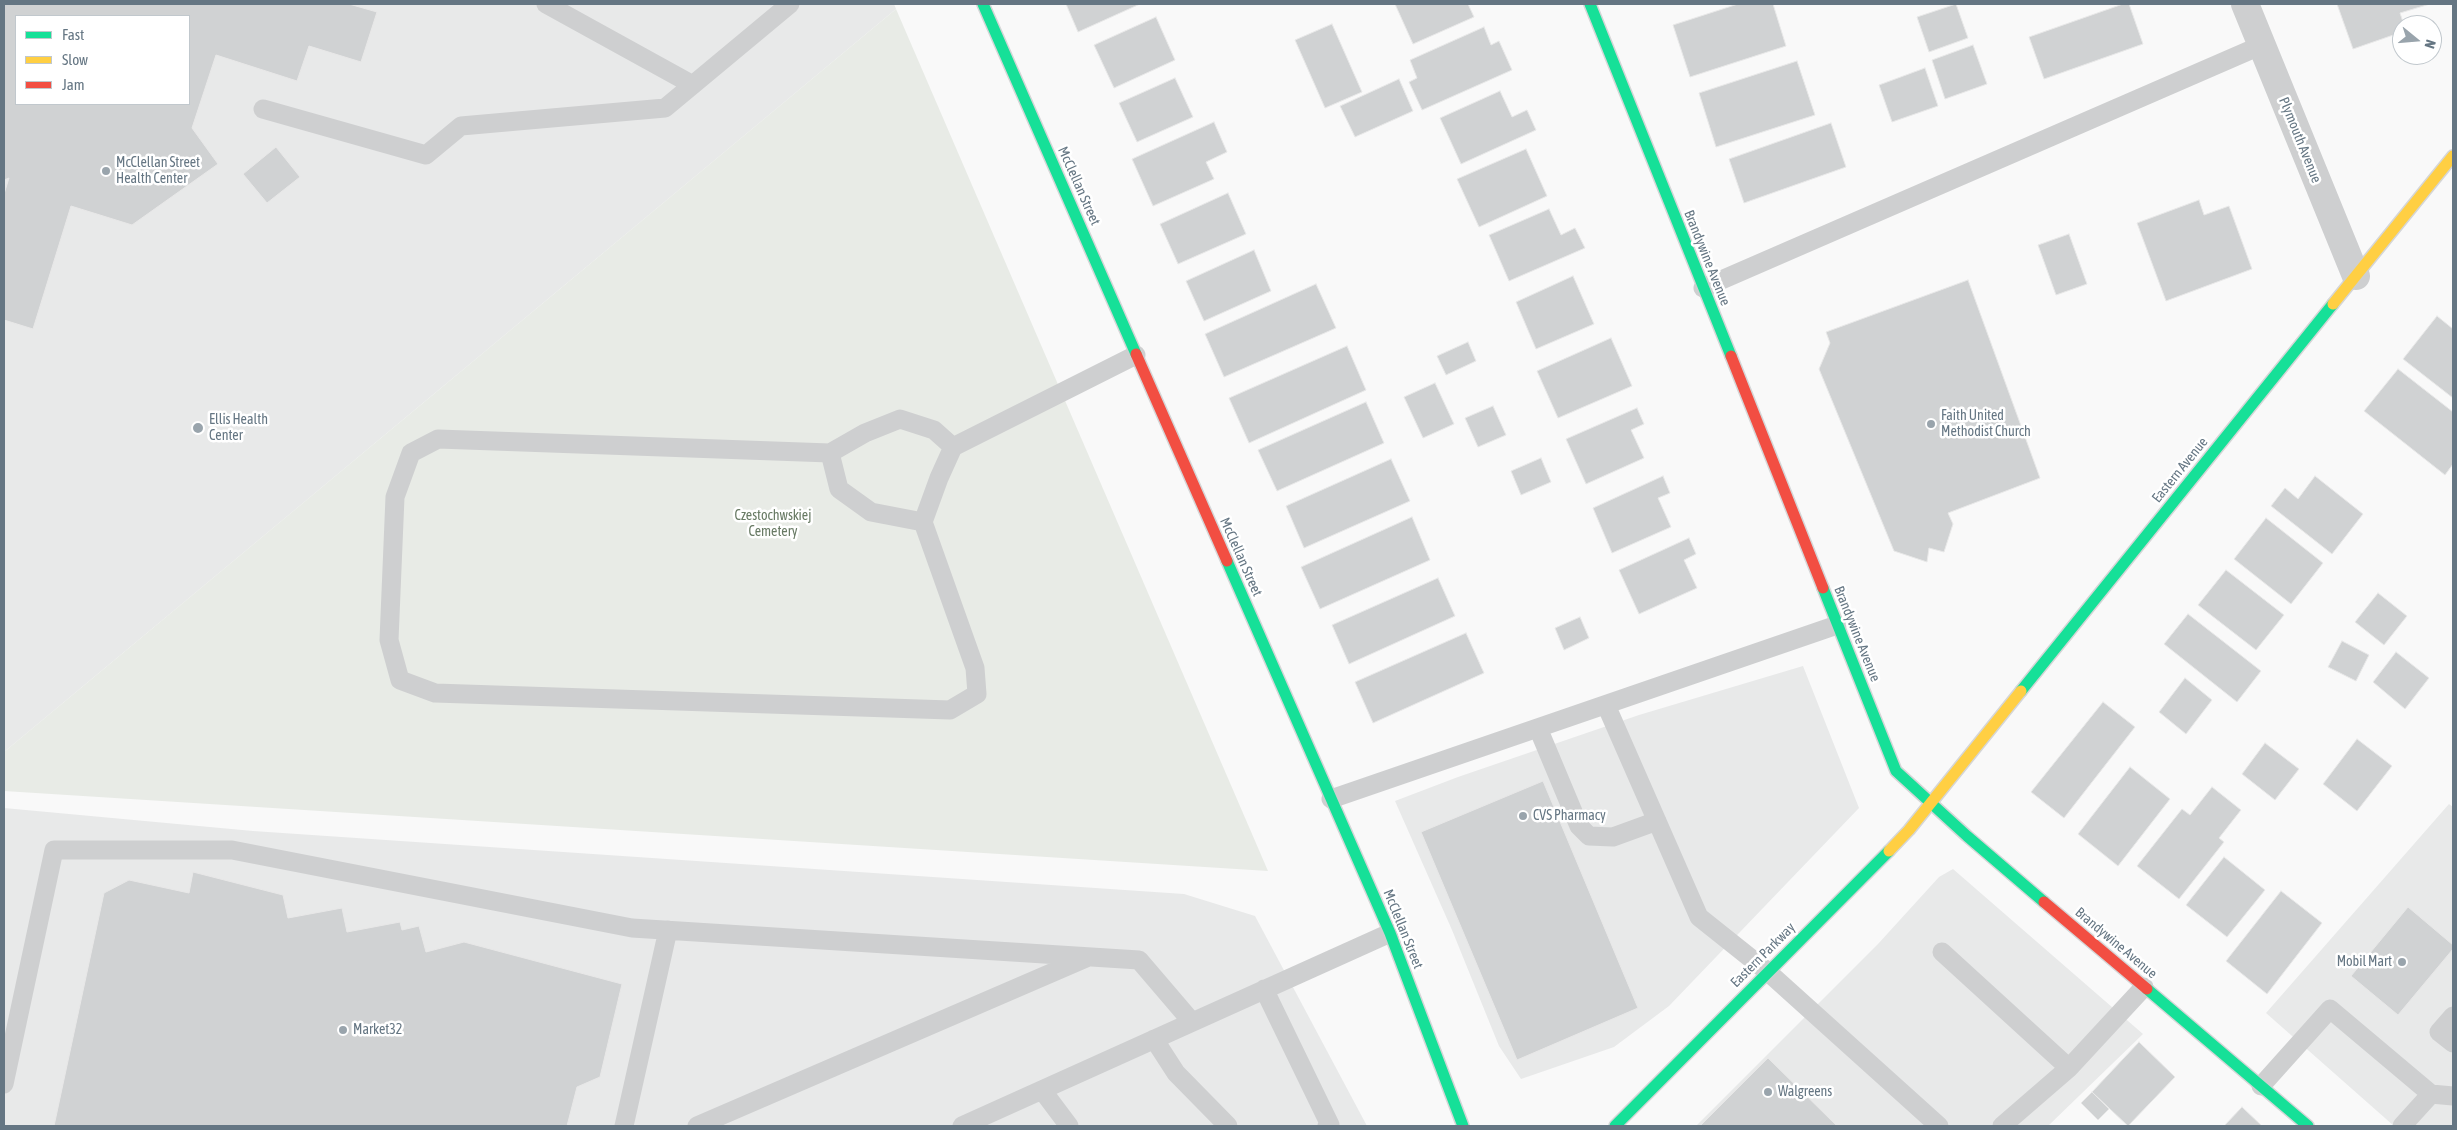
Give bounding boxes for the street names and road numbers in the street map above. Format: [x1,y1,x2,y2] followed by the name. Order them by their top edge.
[2275,95,2325,185] street label: Plymouth Avenue
[1054,144,1104,228] street label: McClellan Street
[1680,208,1734,308] street label: Brandywine Avenue
[2149,434,2211,506] street label: Eastern Avenue
[1216,515,1266,599] street label: McClellan Street
[1830,584,1884,684] street label: Brandywine Avenue
[1379,887,1427,971] street label: McClellan Street
[2072,904,2160,982] street label: Brandywine Avenue
[1727,919,1799,991] street label: Eastern Parkway

